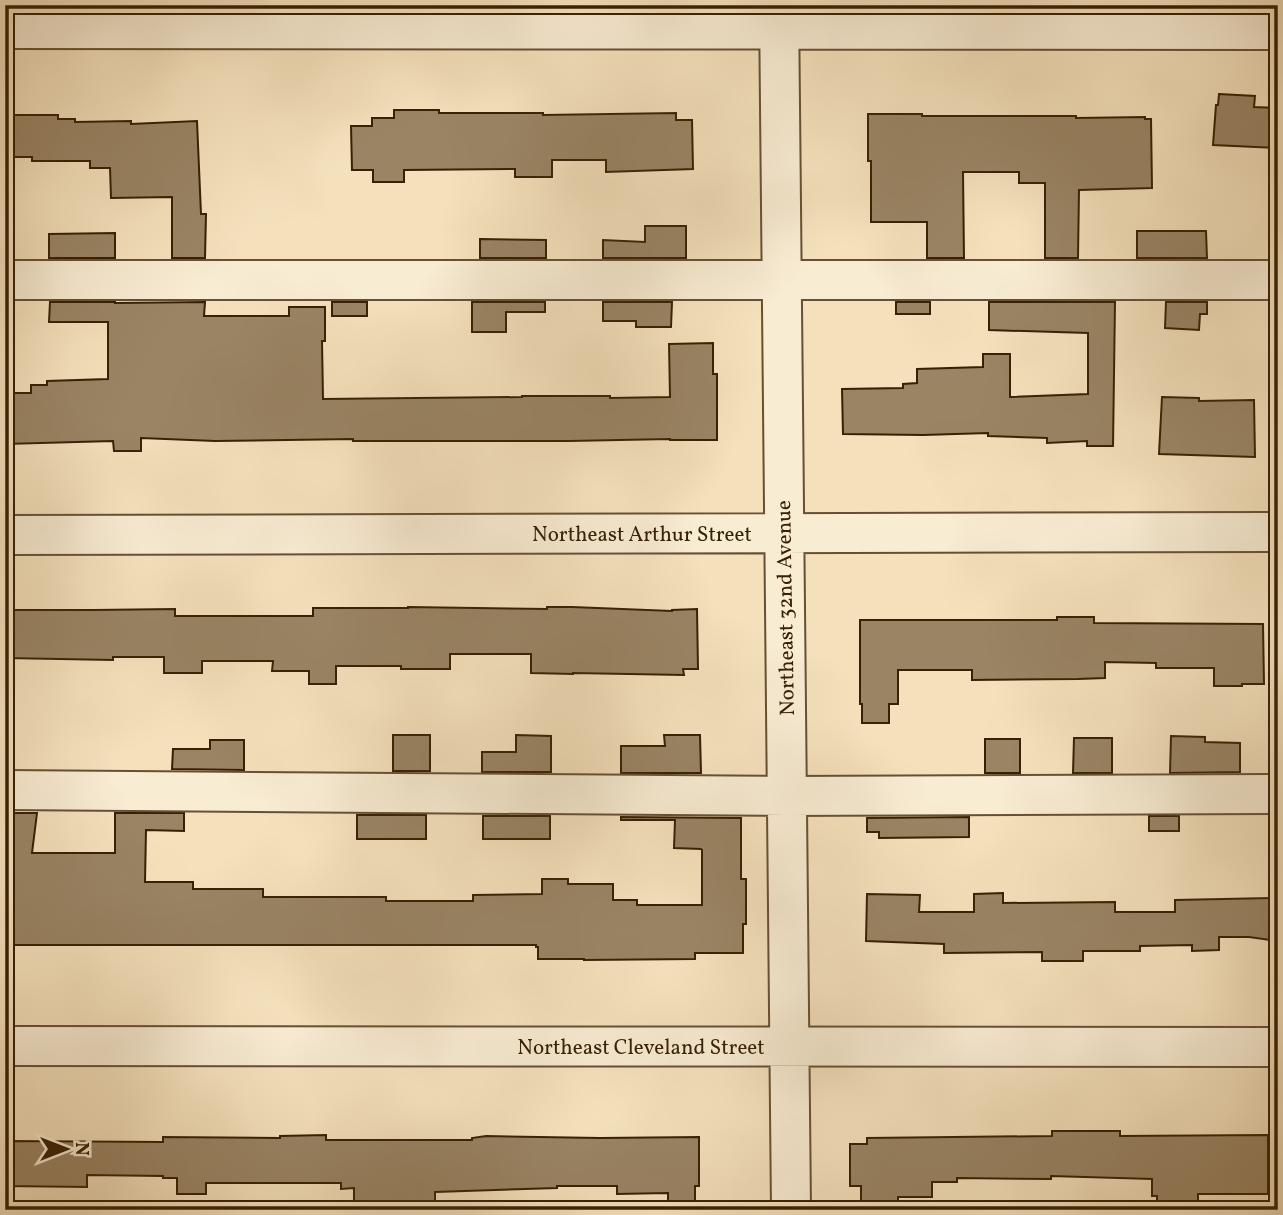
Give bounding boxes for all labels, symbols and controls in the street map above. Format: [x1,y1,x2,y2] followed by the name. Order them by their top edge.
[770,500,803,716] street label: Northeast 32nd Avenue
[532,521,752,550] street label: Northeast Arthur Street
[517,1034,765,1063] street label: Northeast Cleveland Street
[32,1114,102,1184] north arrow
[68,1142,94,1156] text: N

